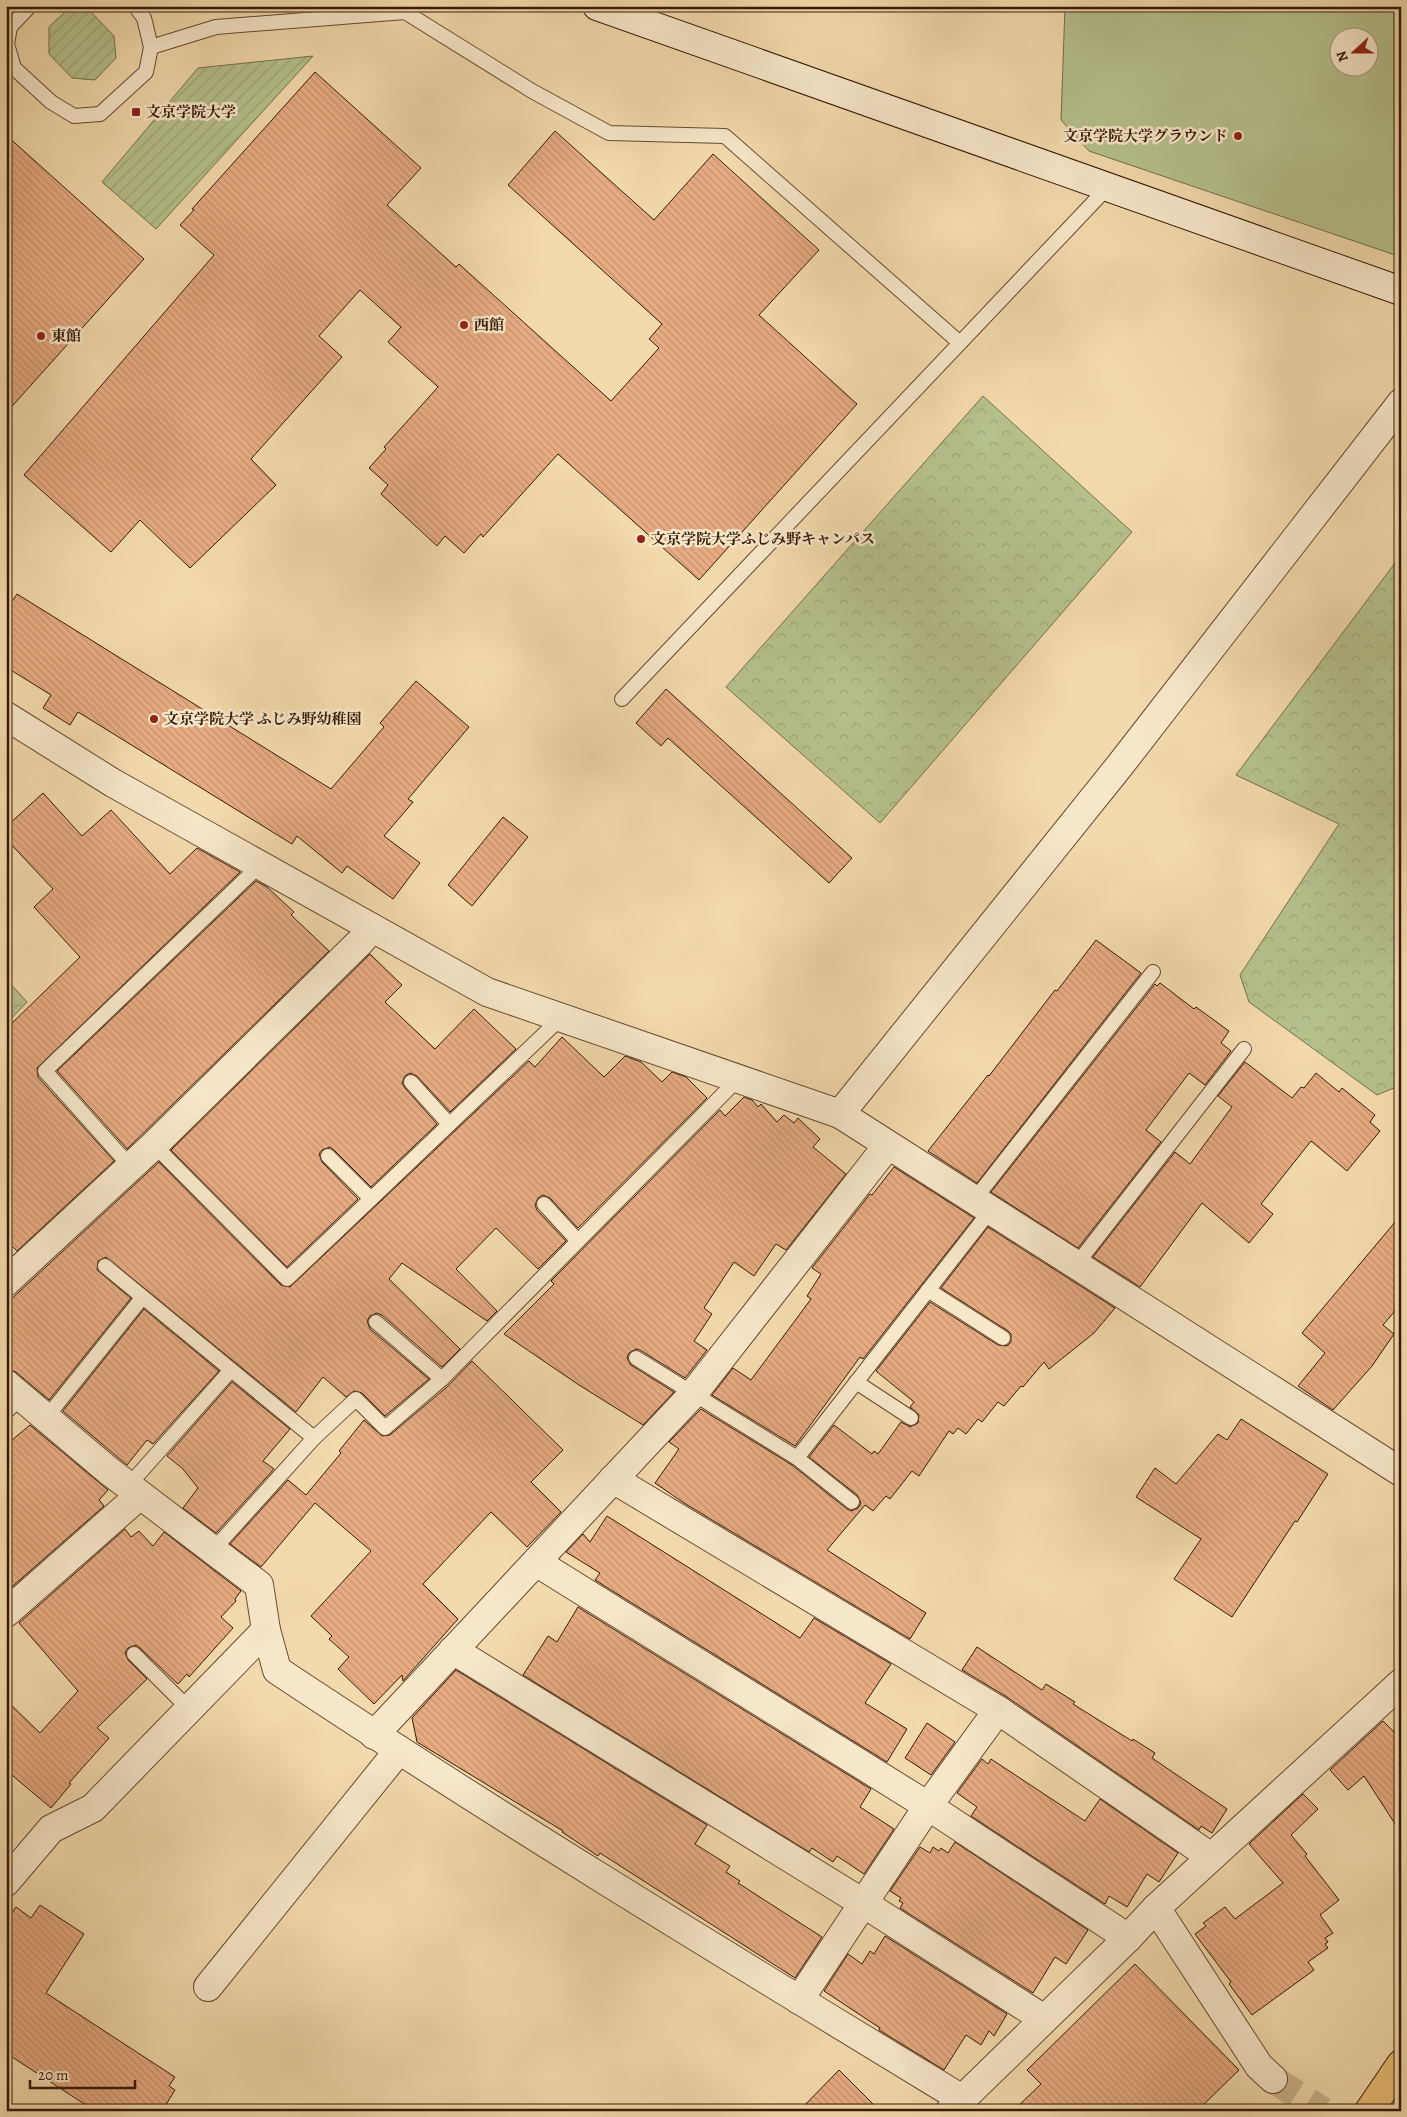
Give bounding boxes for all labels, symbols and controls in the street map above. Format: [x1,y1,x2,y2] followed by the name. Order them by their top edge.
[1330,28,1380,78] north arrow
[1332,48,1353,65] text: N
[146,102,236,122] place label: 文京学院大学
[130,106,142,118] marker: 文京学院大学
[1063,126,1228,146] place label: 文京学院大学グラウンド
[1232,130,1244,142] marker: 文京学院大学グラウンド
[474,315,504,335] place label: 西館
[458,319,470,331] marker: 西館
[51,326,81,346] place label: 東館
[35,330,47,342] marker: 東館
[651,529,875,549] place label: 文京学院大学ふじみ野キャンパス
[635,533,647,545] marker: 文京学院大学ふじみ野キャンパス
[164,709,362,729] place label: 文京学院大学 ふじみ野幼稚園
[148,713,160,725] marker: 文京学院大学 ふじみ野幼稚園
[30,2057,135,2089] scale bar
[38,2065,69,2085] text: 20 m

